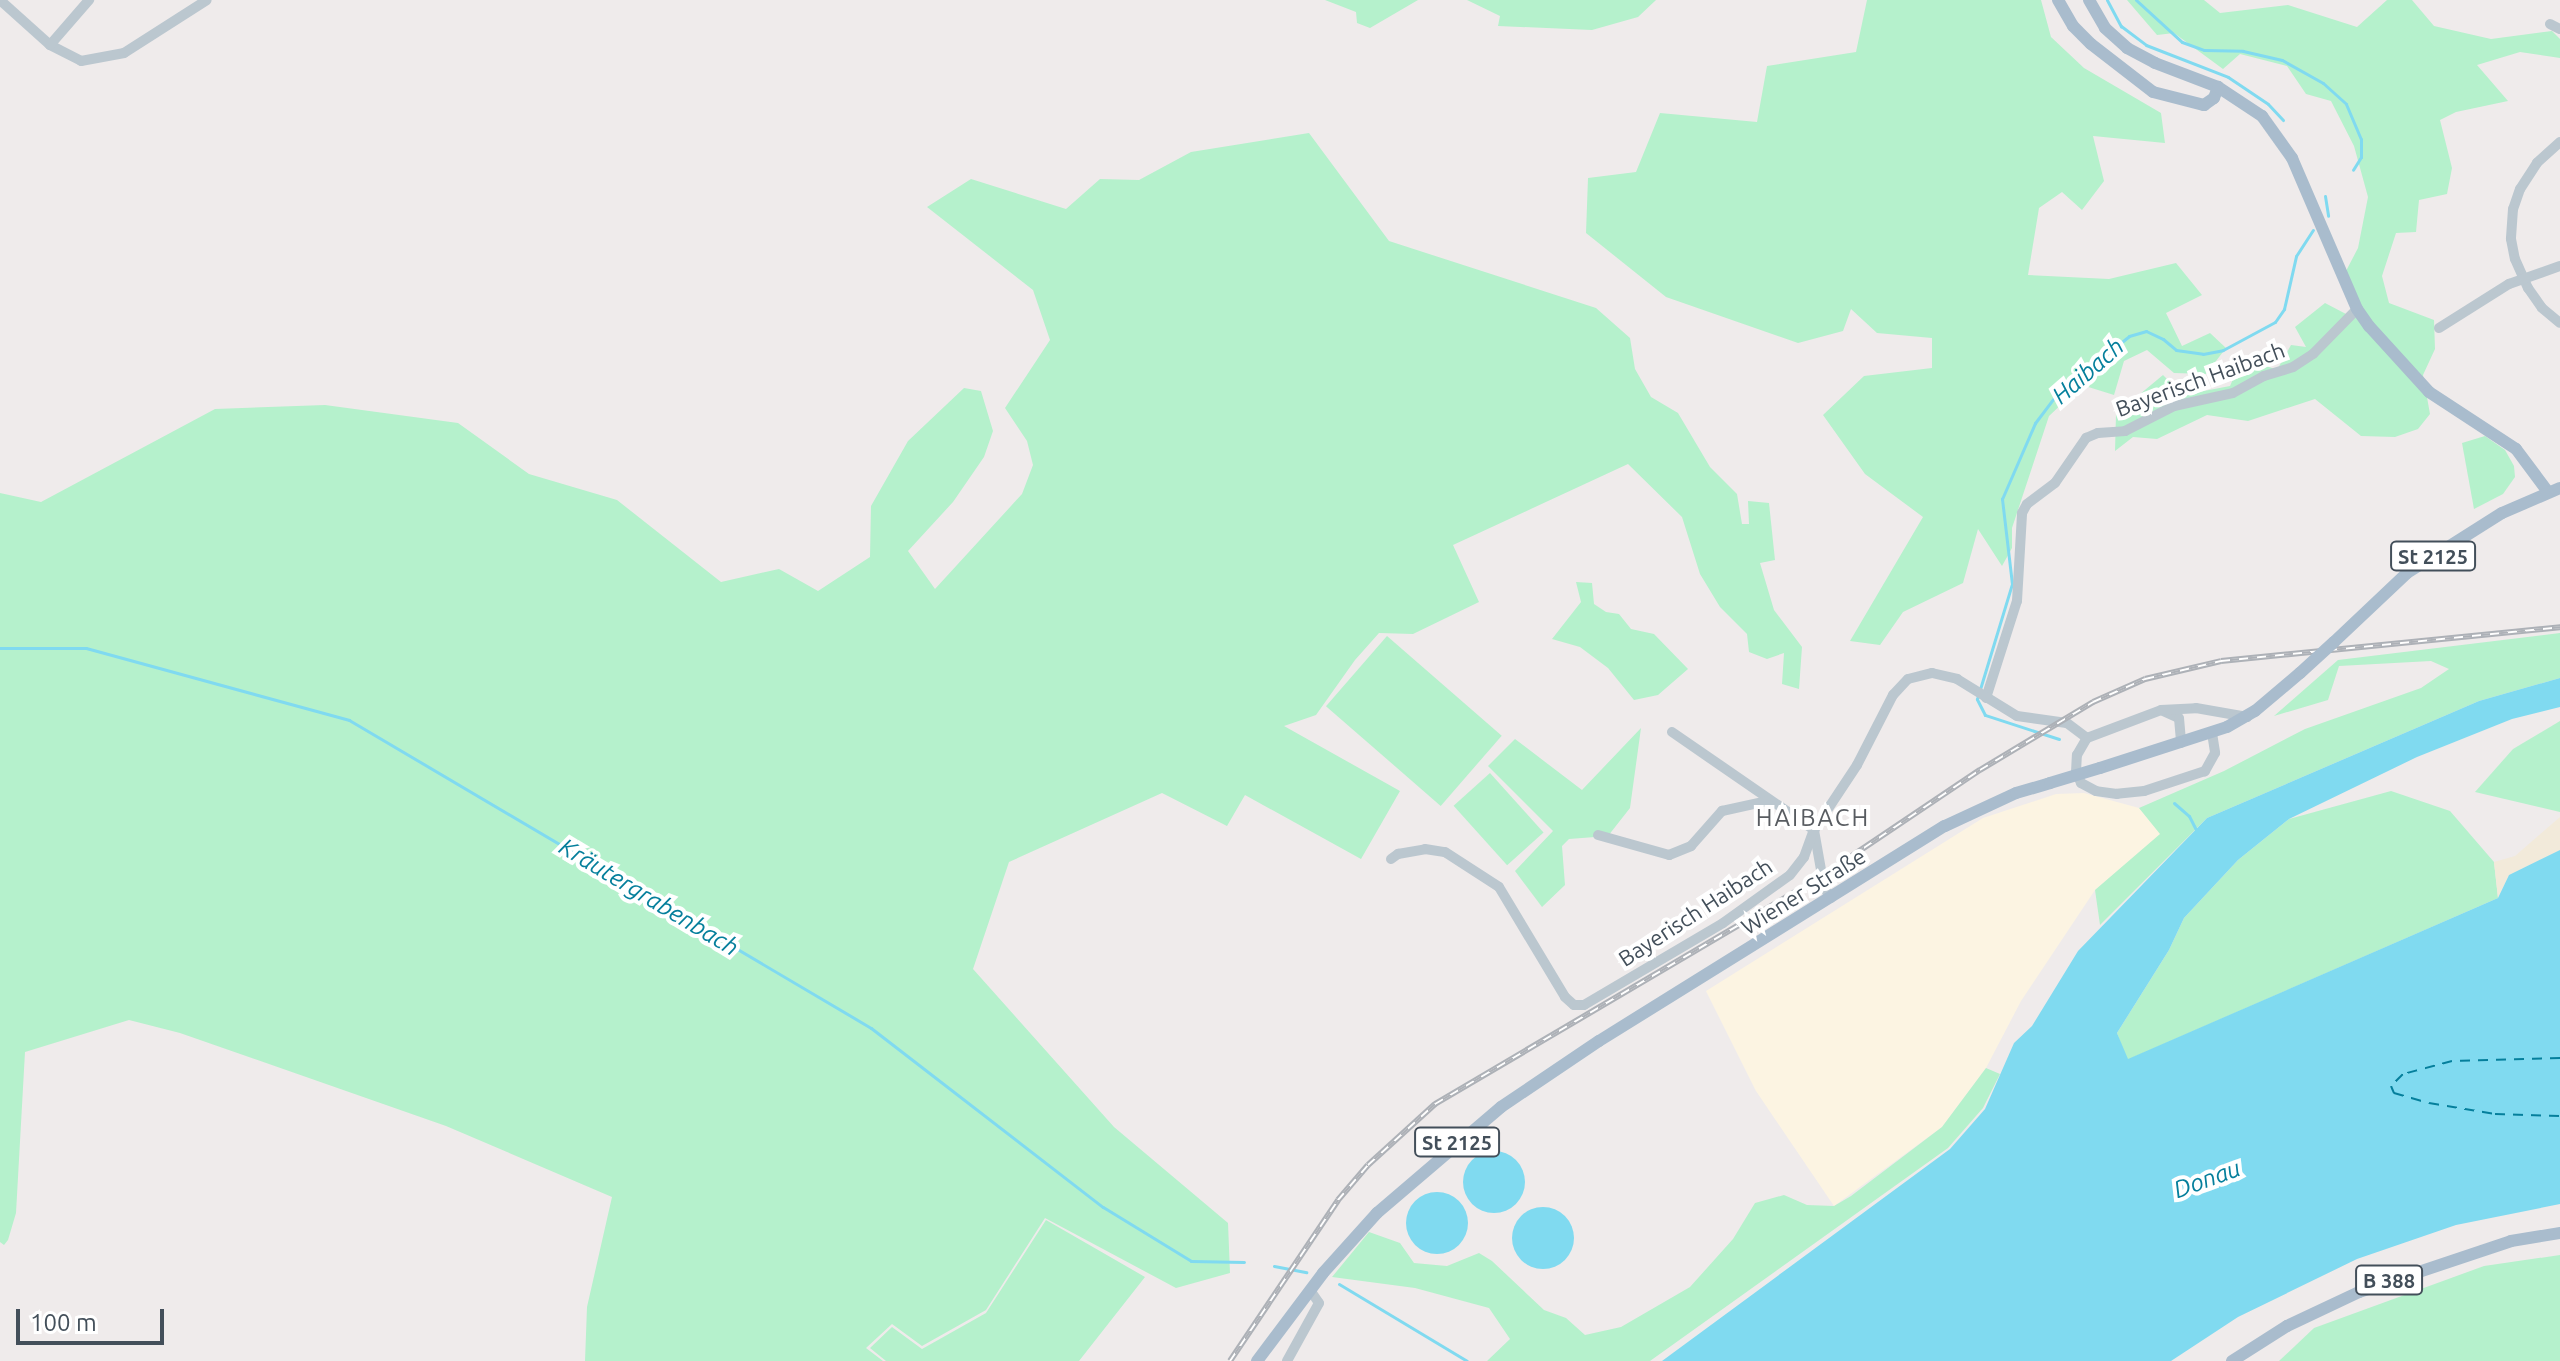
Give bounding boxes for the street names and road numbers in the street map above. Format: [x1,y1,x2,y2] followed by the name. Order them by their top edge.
[2112,336,2288,422] street label: Bayerisch Haibach
[2389,540,2477,572] road number: St 2125
[1736,842,1870,940] street label: Wiener Straße
[1613,852,1777,972] street label: Bayerisch Haibach
[1413,1126,1501,1158] road number: St 2125
[2355,1264,2423,1296] road number: B 388

